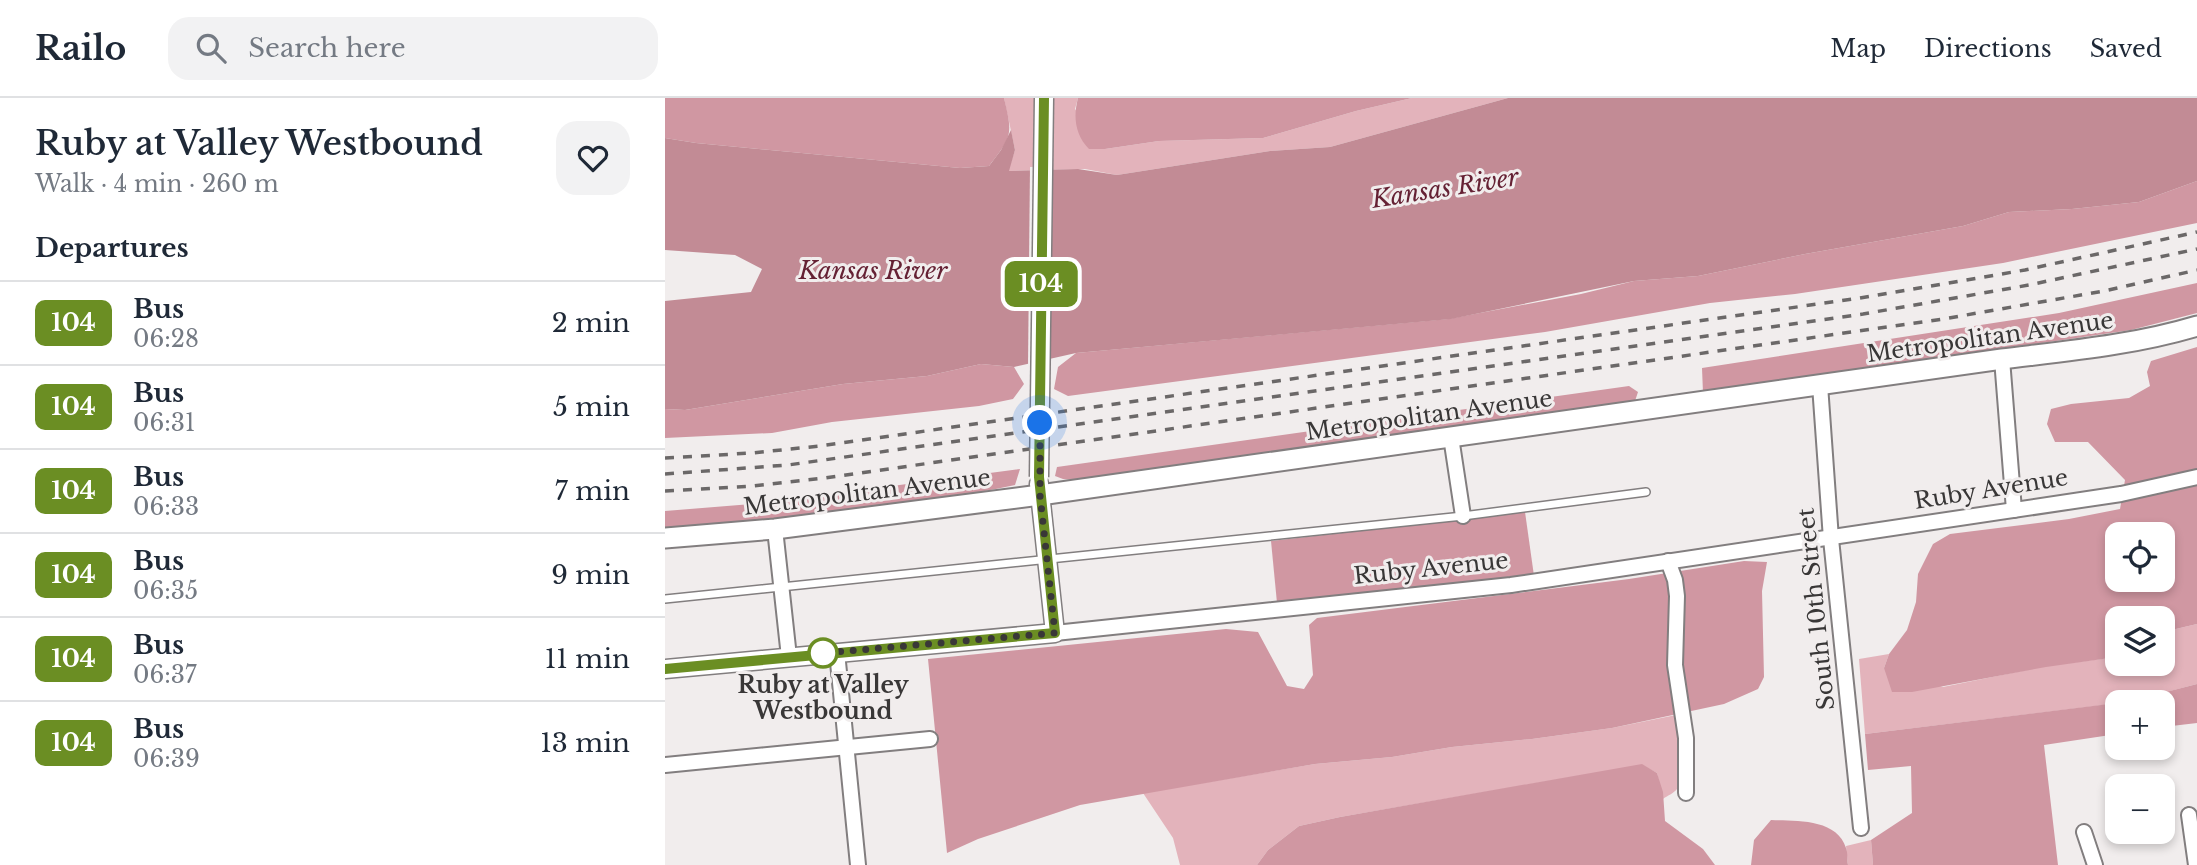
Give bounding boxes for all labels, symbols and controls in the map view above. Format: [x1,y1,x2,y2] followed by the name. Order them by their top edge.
[168,17,658,80] search box
[35,28,126,69] text: Railo
[192,29,230,67] icon: search
[248,32,406,64] text: Search here
[1830,34,1886,63] text: Map
[1924,34,2052,63] text: Directions
[2090,34,2162,63] text: Saved
[556,121,630,195] button: heart
[35,123,483,164] text: Ruby at Valley Westbound
[1368,162,1522,214] water label: Kansas River
[35,170,279,198] text: Walk · 4 min · 260 m
[35,232,189,264] text: Departures
[798,256,948,285] water label: Kansas River
[1001,261,1081,307] line badge: 104
[1019,269,1063,298] text: 104
[133,293,184,325] text: Bus
[1865,306,2115,368] street label: Metropolitan Avenue
[552,307,630,339] text: 2 min
[51,308,96,337] text: 104
[133,325,199,353] text: 06:28
[133,377,184,409] text: Bus
[1304,384,1554,446] street label: Metropolitan Avenue
[553,391,630,423] text: 5 min
[51,392,96,421] text: 104
[1022,405,1057,440] your location
[133,409,195,437] text: 06:31
[133,461,184,493] text: Bus
[742,463,992,521] street label: Metropolitan Avenue
[1912,463,2070,515] street label: Ruby Avenue
[555,475,630,507] text: 7 min
[51,476,96,505] text: 104
[133,493,199,521] text: 06:33
[1791,506,1841,712] street label: South 10th Street
[2105,522,2175,844] map controls
[2105,522,2175,592] button: locate
[133,545,184,577] text: Bus
[1352,546,1510,590] street label: Ruby Avenue
[551,559,630,591] text: 9 min
[51,560,96,589] text: 104
[133,577,198,605] text: 06:35
[2105,606,2175,676] button: layers
[133,629,184,661] text: Bus
[808,638,838,668] marker: Ruby at Valley Westbound
[545,643,630,675] text: 11 min
[51,644,96,673] text: 104
[133,661,196,689] text: 06:37
[737,671,910,725] place label: Ruby at Valley Westbound
[2105,690,2175,760] button: +
[133,713,184,745] text: Bus
[540,727,630,759] text: 13 min
[51,728,96,757] text: 104
[133,745,200,773] text: 06:39
[2105,774,2175,844] button: −

